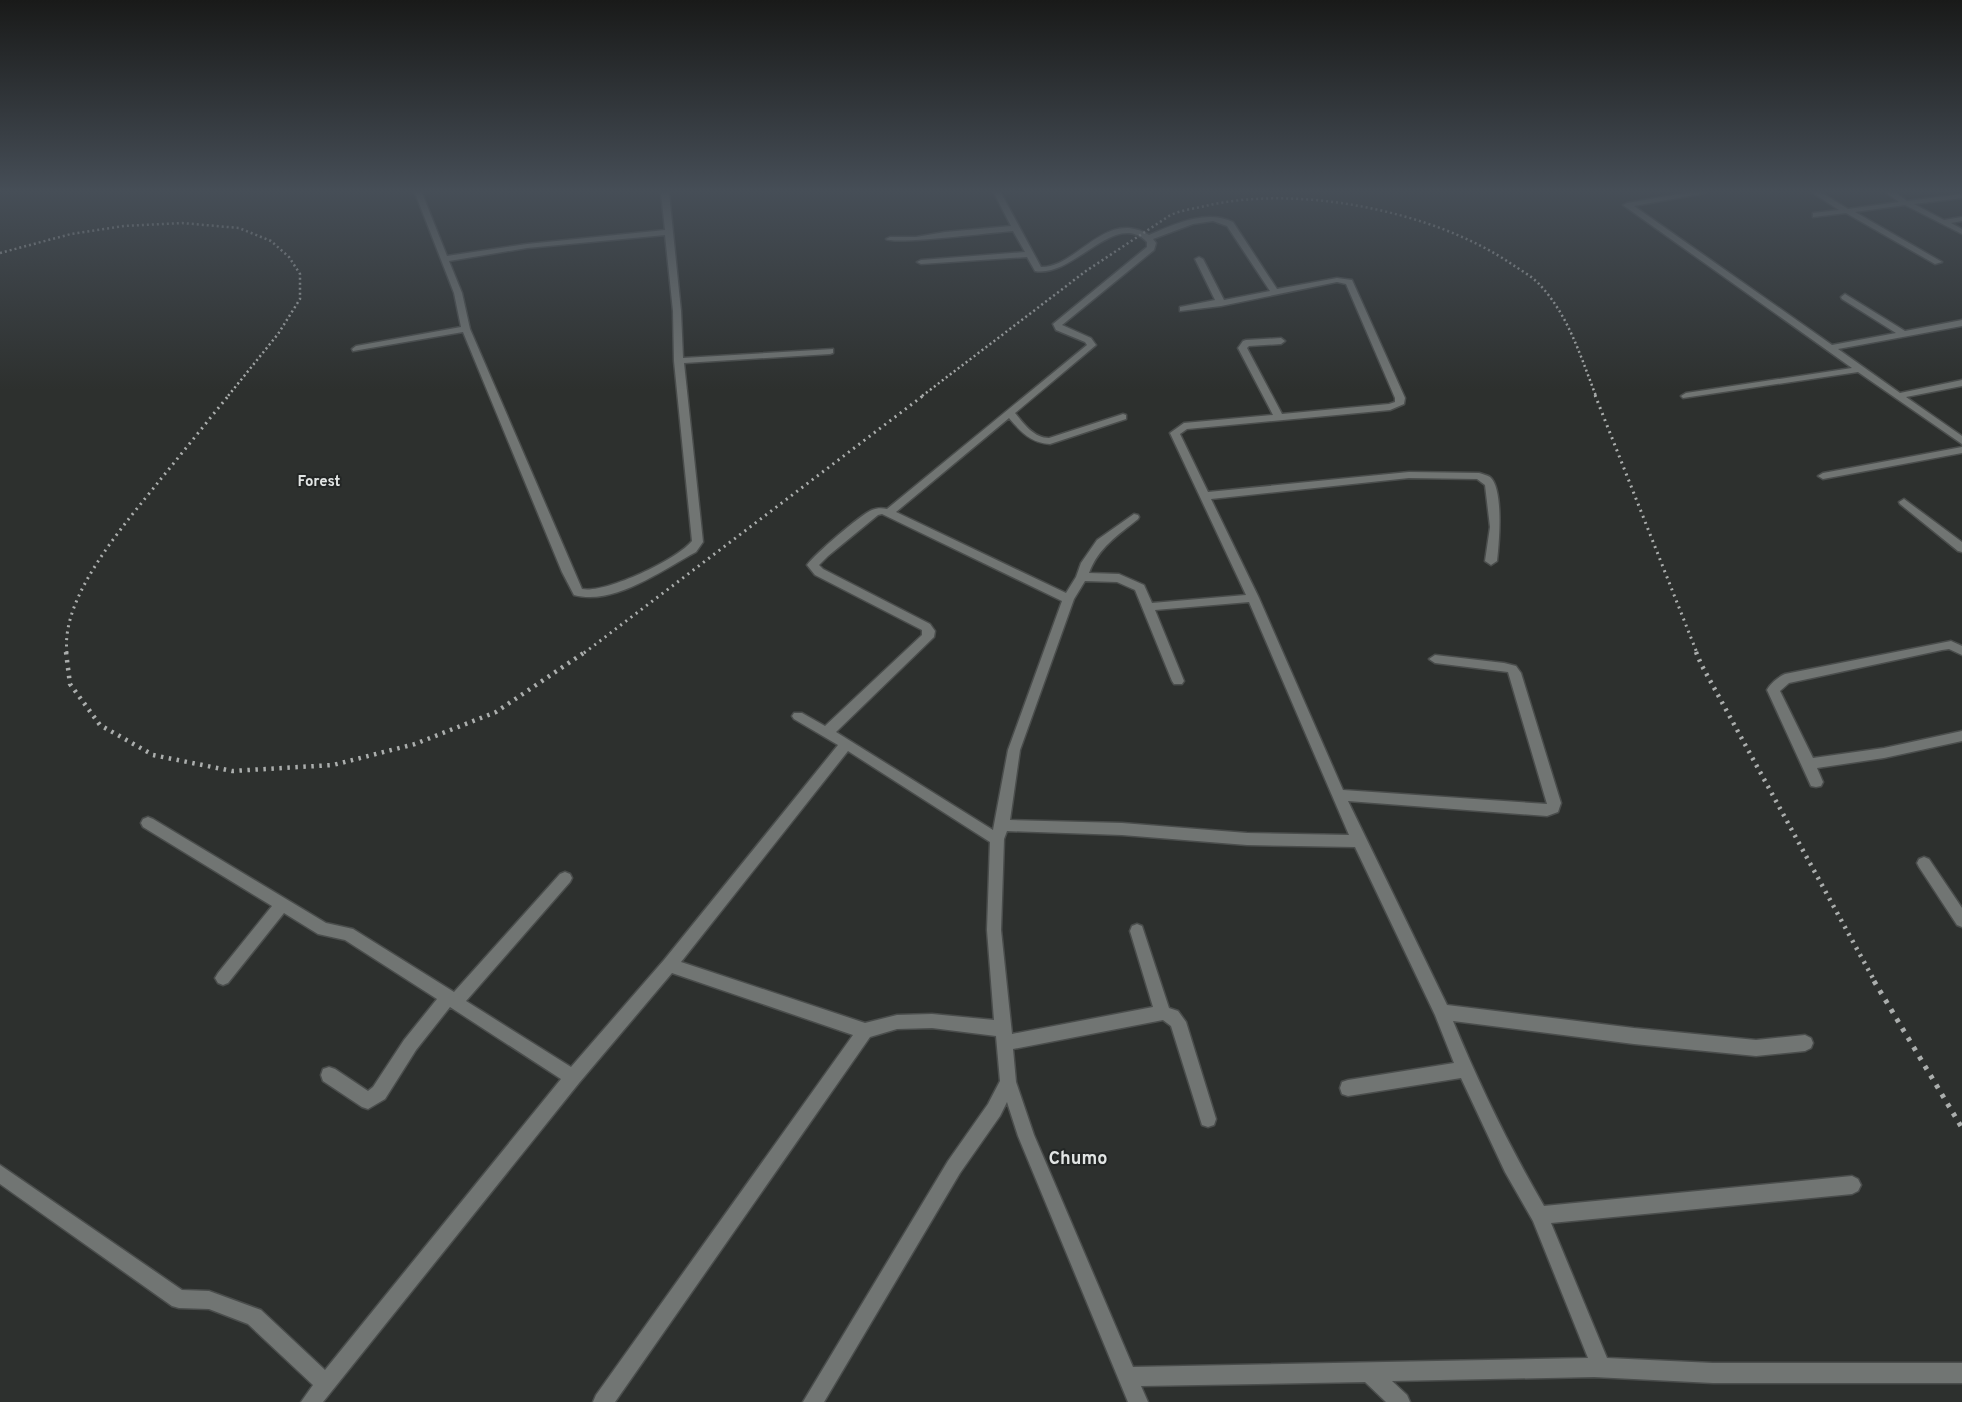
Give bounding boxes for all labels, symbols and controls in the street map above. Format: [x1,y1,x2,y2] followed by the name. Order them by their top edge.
[298,473,341,492] district label: Forest
[1049,1148,1107,1171] district label: Chumo

